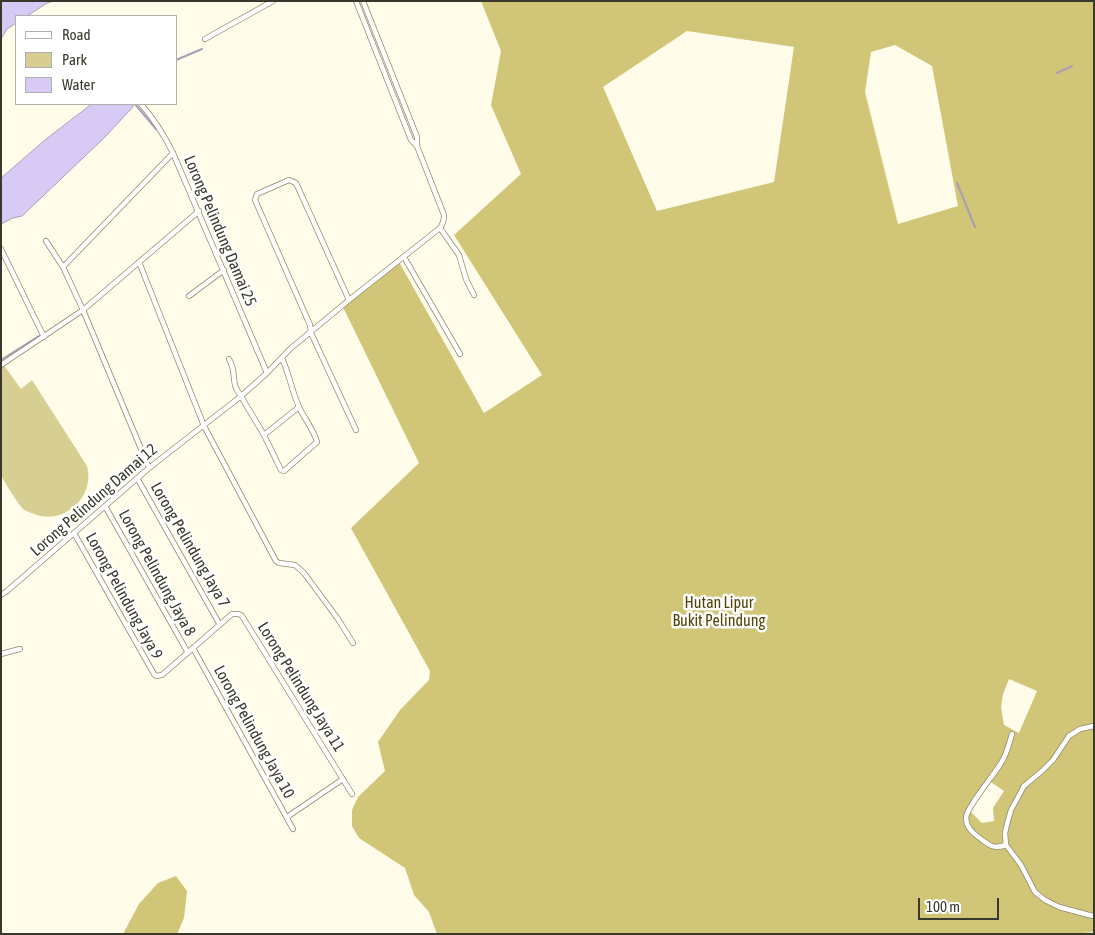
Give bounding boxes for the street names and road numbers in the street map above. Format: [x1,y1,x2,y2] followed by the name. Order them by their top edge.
[180,153,260,309] street label: Lorong Pelindung Damai 25
[27,440,161,560] street label: Lorong Pelindung Damai 12
[146,479,234,611] street label: Lorong Pelindung Jaya 7
[114,506,200,640] street label: Lorong Pelindung Jaya 8
[81,529,167,663] street label: Lorong Pelindung Jaya 9
[253,619,349,755] street label: Lorong Pelindung Jaya 11
[209,662,299,802] street label: Lorong Pelindung Jaya 10

